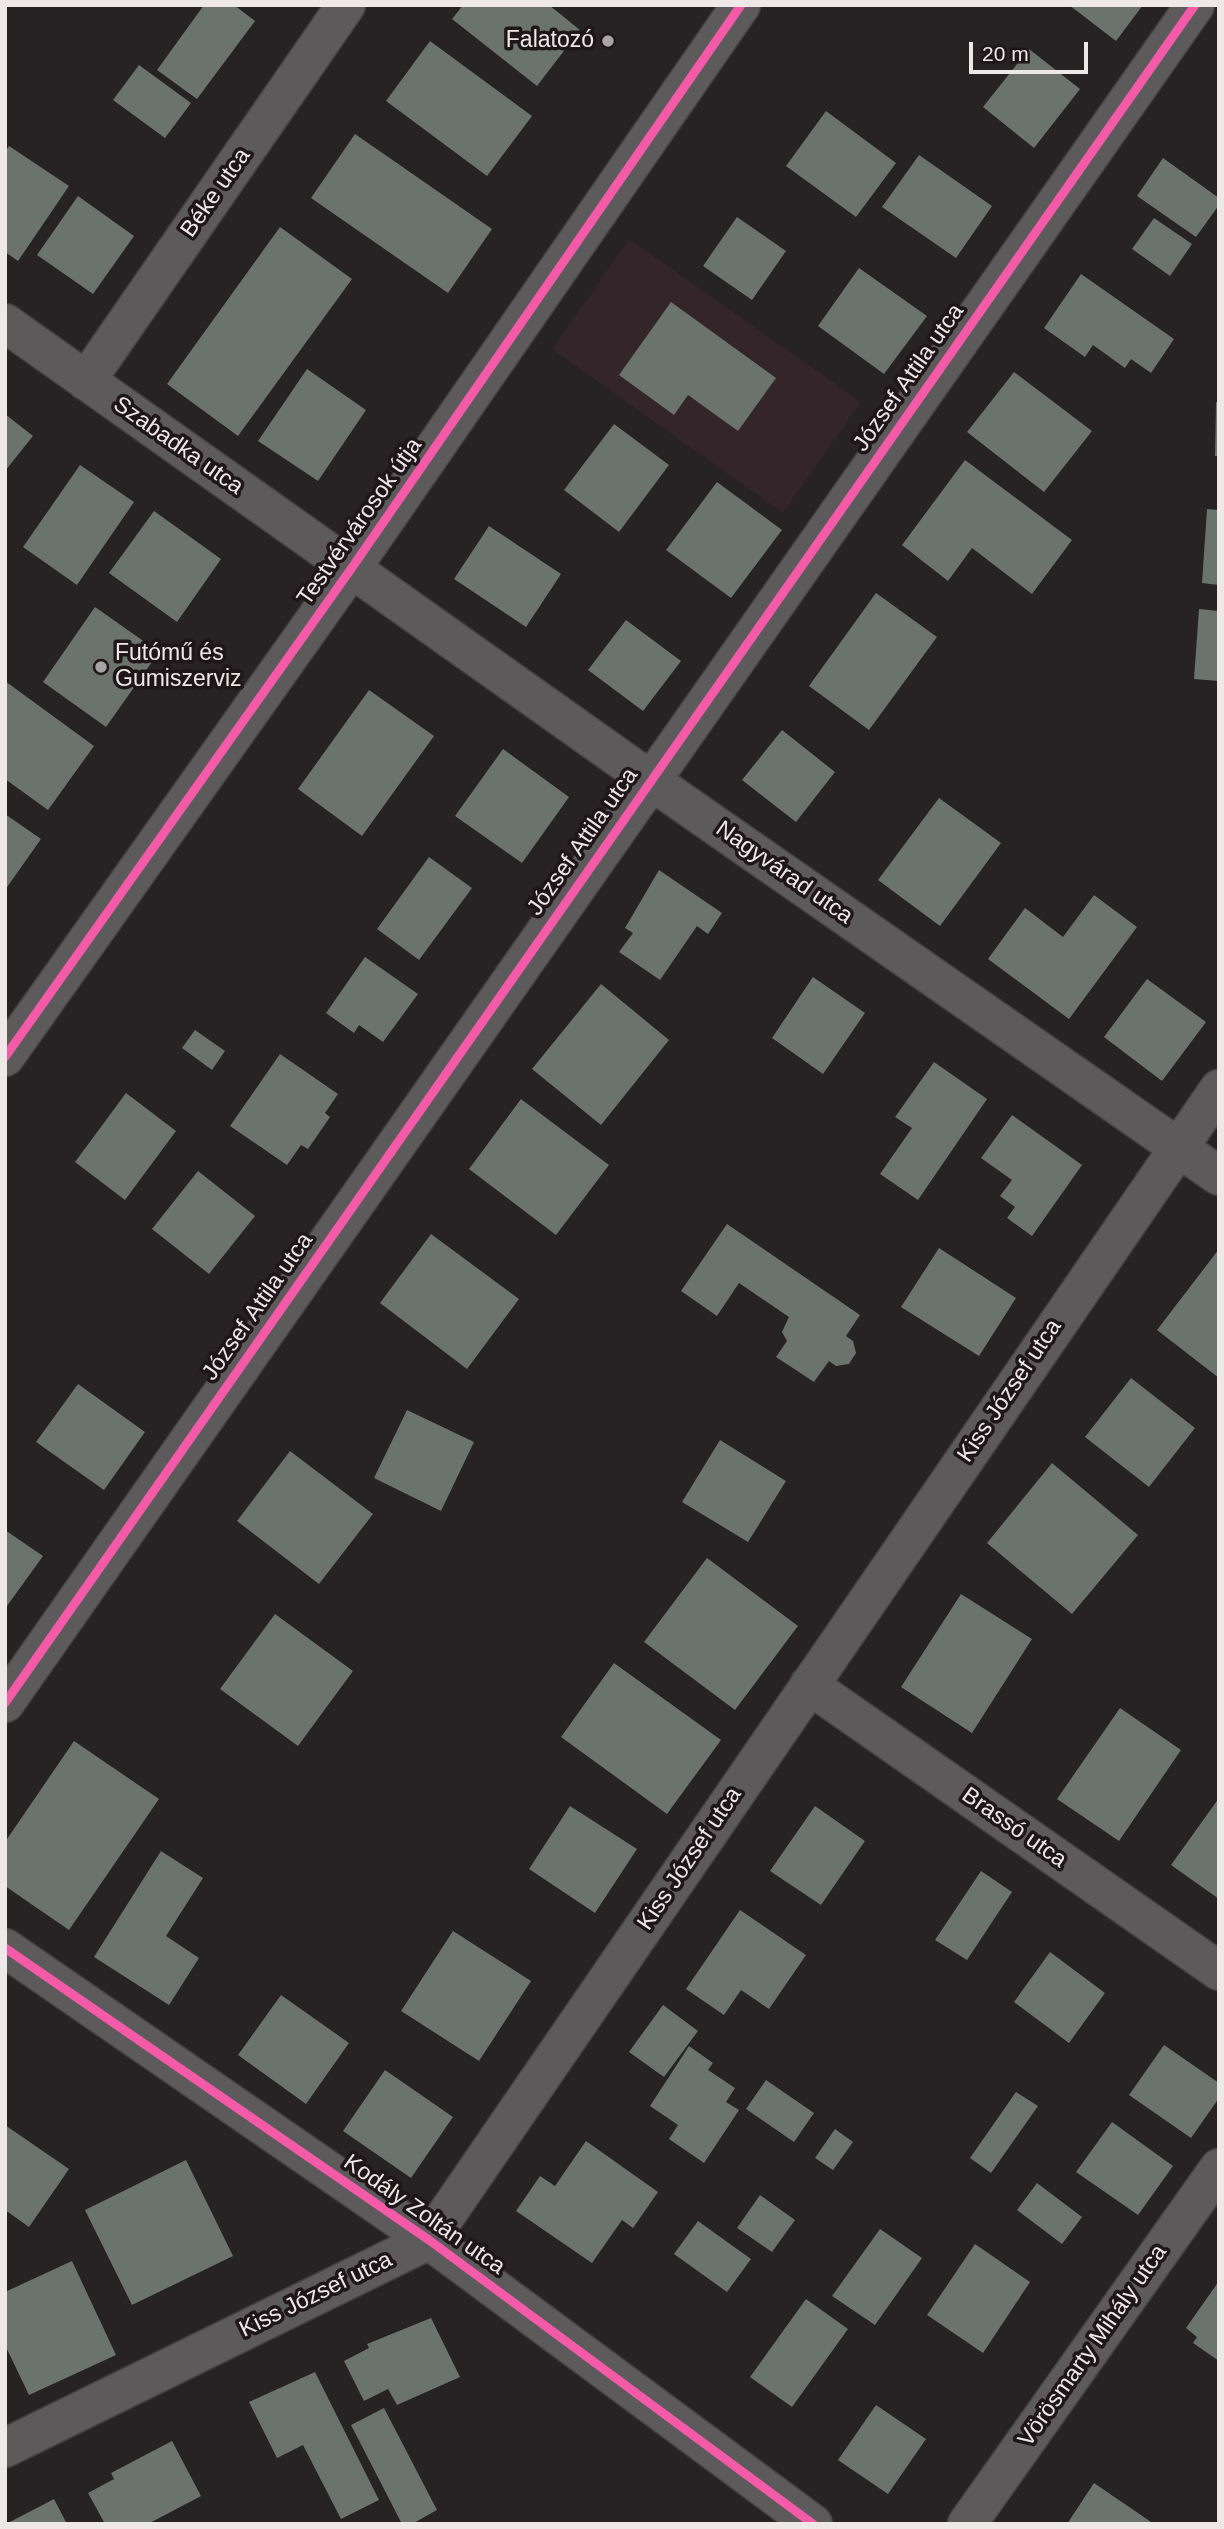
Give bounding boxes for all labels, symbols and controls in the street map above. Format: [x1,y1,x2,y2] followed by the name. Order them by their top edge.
[506,27,594,55] place label: Falatozó
[972,28,1091,72] scale bar
[600,33,616,49] marker: Falatozó
[982,42,1029,65] text: 20 m
[175,143,257,243] street label: Béke utca
[848,299,970,457] street label: József Attila utca
[108,391,248,501] street label: Szabadka utca
[292,433,428,611] street label: Testvérvárosok útja
[115,640,242,694] place label: Futómű és Gumiszerviz
[93,659,109,675] marker: Futómű és Gumiszerviz
[522,763,644,921] street label: József Attila utca
[710,815,858,931] street label: Nagyvárad utca
[197,1228,319,1386] street label: József Attila utca
[952,1314,1068,1468] street label: Kiss József utca
[632,1782,748,1936] street label: Kiss József utca
[956,1782,1072,1874] street label: Brassó utca
[338,2149,510,2281] street label: Kodály Zoltán utca
[1013,2240,1173,2452] street label: Vörösmarty Mihály utca
[235,2246,397,2344] street label: Kiss József utca

